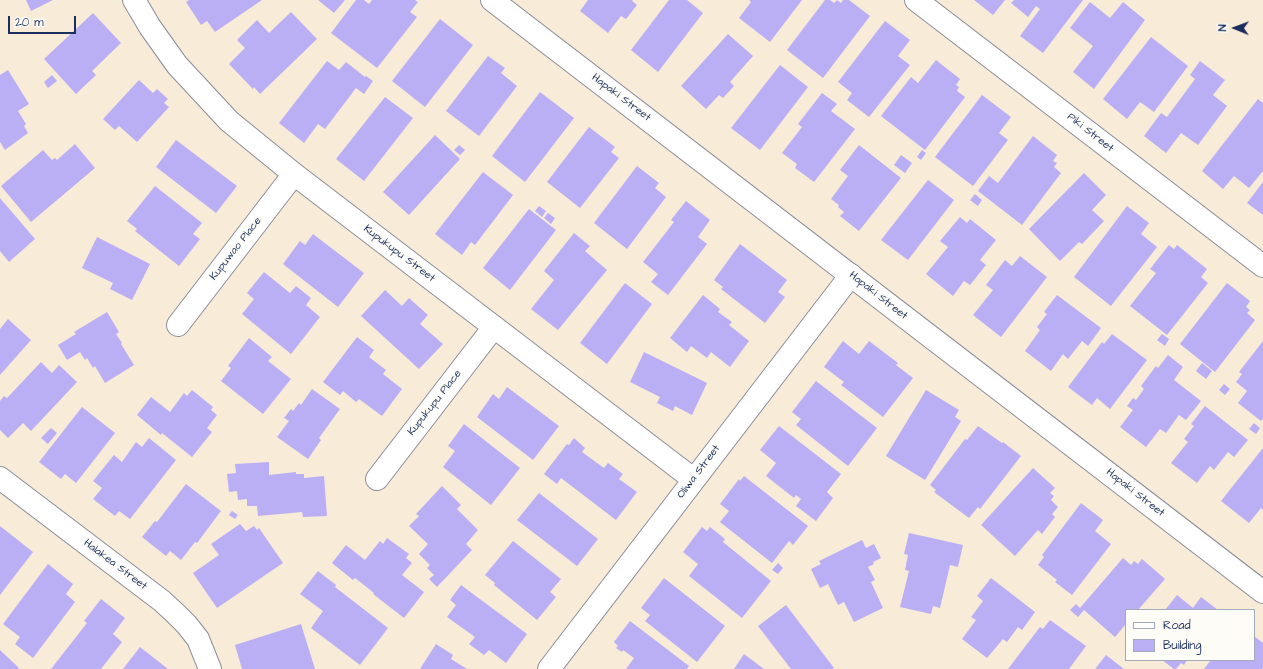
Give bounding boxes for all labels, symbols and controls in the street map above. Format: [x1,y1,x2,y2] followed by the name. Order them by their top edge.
[10,8,78,34] scale bar
[1215,8,1255,48] north arrow
[15,14,44,31] text: 20 m
[1215,24,1230,31] text: N
[589,71,653,125] street label: Hapaki Street
[1064,111,1116,155] street label: Piki Street
[207,215,265,283] street label: Kupuwao Place
[361,223,437,285] street label: Kupukupu Street
[846,269,910,323] street label: Hapaki Street
[405,368,465,438] street label: Kupukupu Place
[675,443,723,501] street label: Oliwa Street
[1103,466,1167,520] street label: Hapaki Street
[81,537,149,593] street label: Halakea Street
[1125,609,1255,661] legend
[1163,617,1191,634] text: Road
[1163,637,1201,654] text: Building

